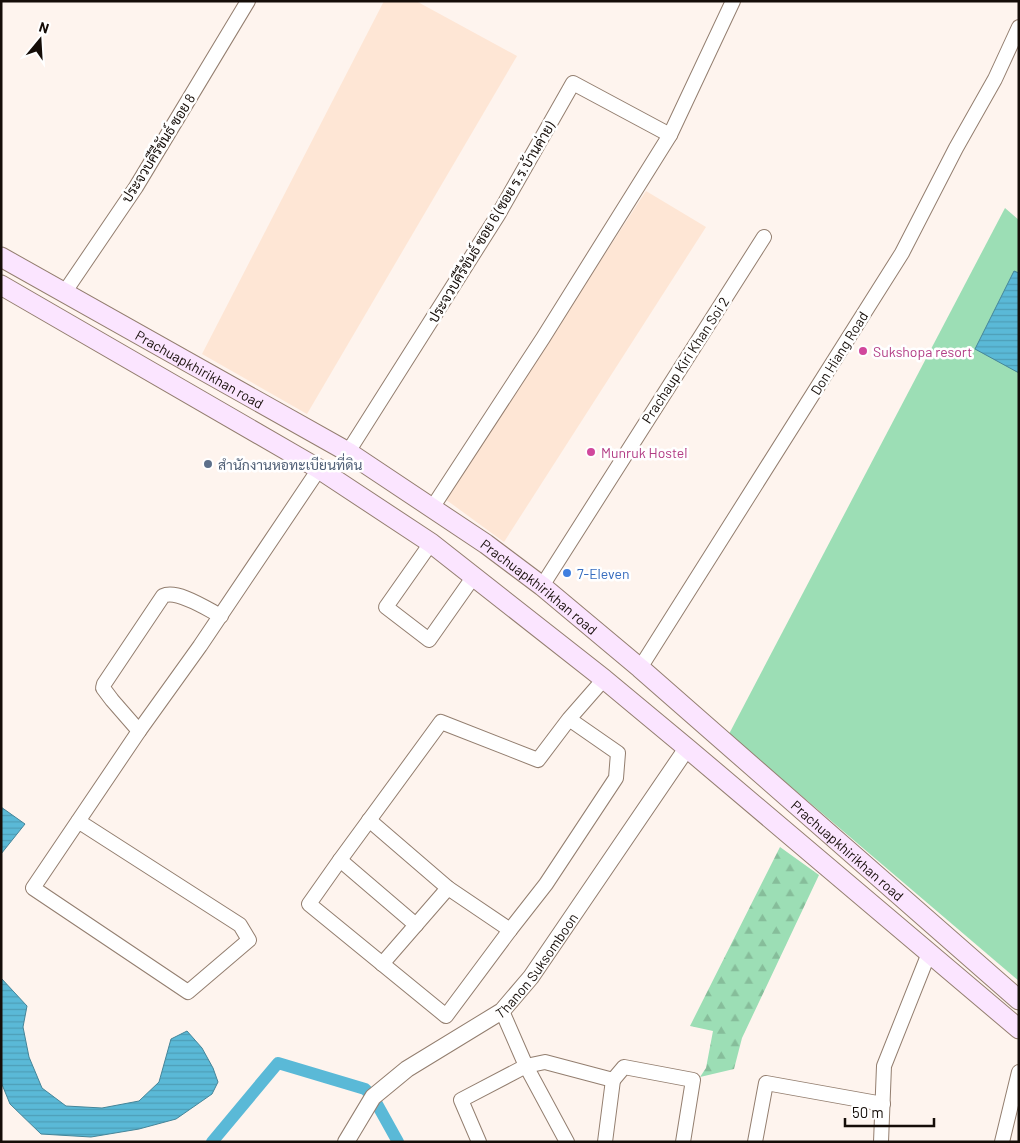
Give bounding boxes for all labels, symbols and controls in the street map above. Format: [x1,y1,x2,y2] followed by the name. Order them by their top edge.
[15,15,65,65] north arrow
[37,18,51,37] text: N
[118,90,198,206] street label: ประจวบคีรีขันธ์ ซอย 8
[424,118,558,326] street label: ประจวบคีรีขันธ์ ซอย 6 (ซอย ร.ร.บ้านค่าย)
[638,294,732,426] street label: Prachaup Kiri Khan Soi 2
[807,308,871,398] street label: Don Hiang Road
[133,326,267,411] street label: Prachuapkhirikhan road
[873,343,972,360] place label: Sukshopa resort
[857,345,869,357] marker: Sukshopa resort
[601,444,688,461] place label: Munruk Hostel
[585,446,597,458] marker: Munruk Hostel
[218,453,363,473] place label: สำนักงานหอทะเบียนที่ดิน
[202,458,214,470] marker: สำนักงานหอทะเบียนที่ดิน
[478,535,601,638] street label: Prachuapkhirikhan road
[577,565,630,582] place label: 7-Eleven
[561,567,573,579] marker: 7-Eleven
[788,796,908,904] street label: Prachuapkhirikhan road
[492,909,581,1022] street label: Thanon Suksomboon
[845,1096,934,1128] scale bar
[852,1103,884,1121] text: 50 m

